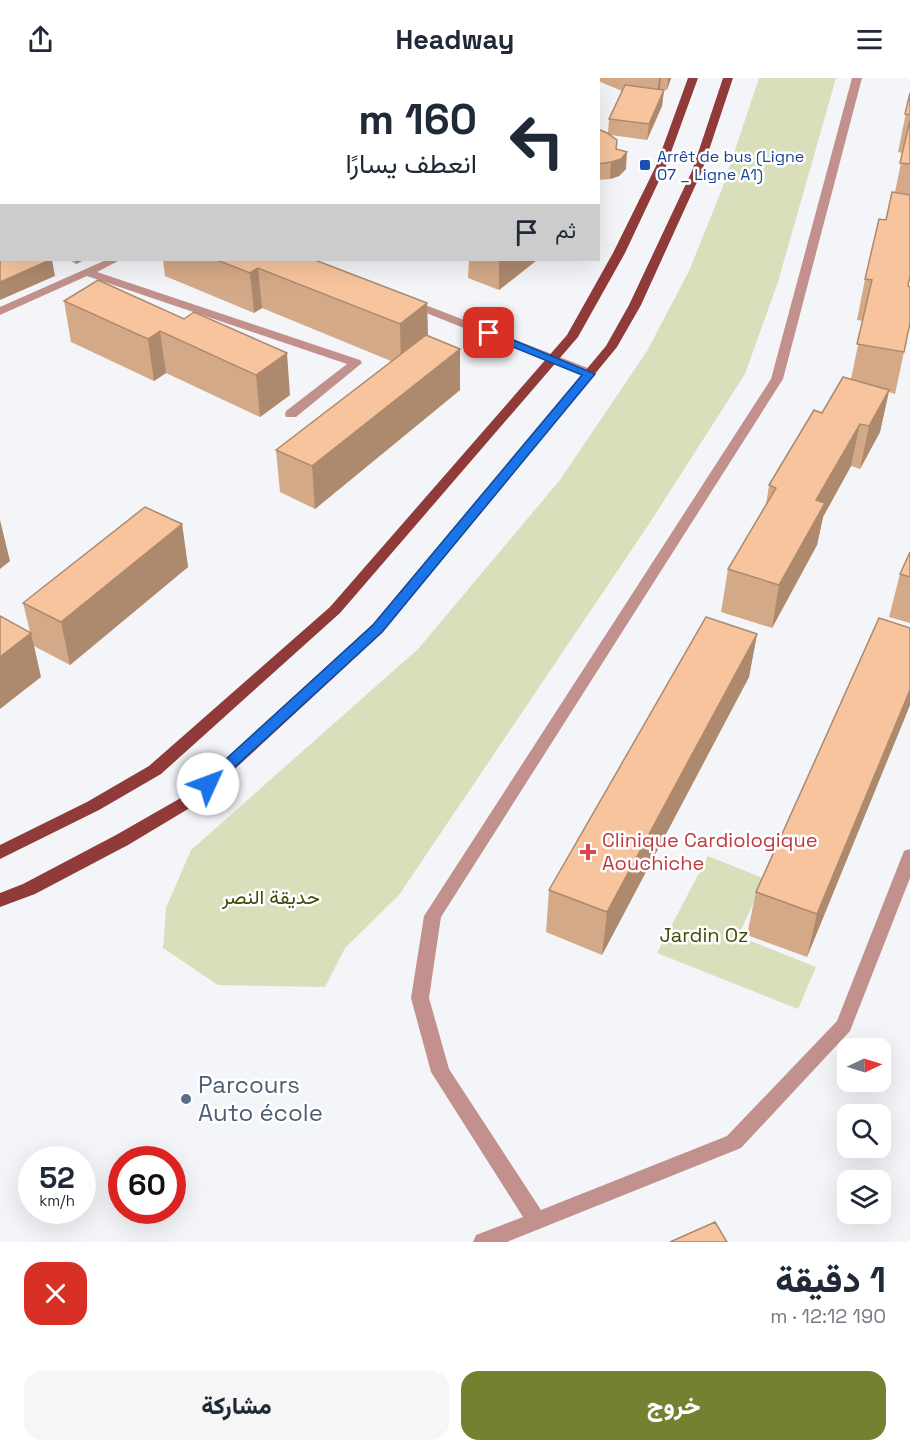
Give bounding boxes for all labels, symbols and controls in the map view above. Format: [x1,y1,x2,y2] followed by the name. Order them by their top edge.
[396,22,514,57] text: Headway
[24,23,57,56] icon: share
[853,23,886,56] icon: menu
[358,93,477,146] text: 160 m
[498,102,576,180] icon: left
[345,146,477,181] text: انعطف يسارًا
[657,146,804,185] place label: Arrêt de bus (Ligne 07 _ Ligne A1)
[638,158,652,172] marker: Arrêt de bus (Ligne 07 _ Ligne A1)
[510,216,543,249] icon: arrive
[555,216,576,244] text: ثم
[463,307,514,358] pin
[472,316,505,349] icon: arrive
[176,752,240,816] position arrow
[602,827,818,876] place label: Clinique Cardiologique Aouchiche
[579,843,597,861] marker: Clinique Cardiologique Aouchiche
[221,884,320,910] park label: حديقة النصر
[659,922,749,948] park label: Jardin Oz
[837,1038,891,1092] north arrow
[837,1038,891,1224] map controls
[198,1069,323,1128] place label: Parcours Auto école
[179,1092,193,1106] marker: Parcours Auto école
[837,1104,891,1158] button: search
[108,1146,186,1224] speed limit sign: 60
[39,1158,75,1197] text: 52
[837,1170,891,1224] button: layers
[39,1191,75,1210] text: km/h
[775,1257,886,1303] text: 1 دقيقة
[24,1262,87,1325] button: close
[770,1303,886,1329] text: 190 m · 12:12
[24,1371,449,1440] button: مشاركة
[461,1371,886,1440] button: خروج

